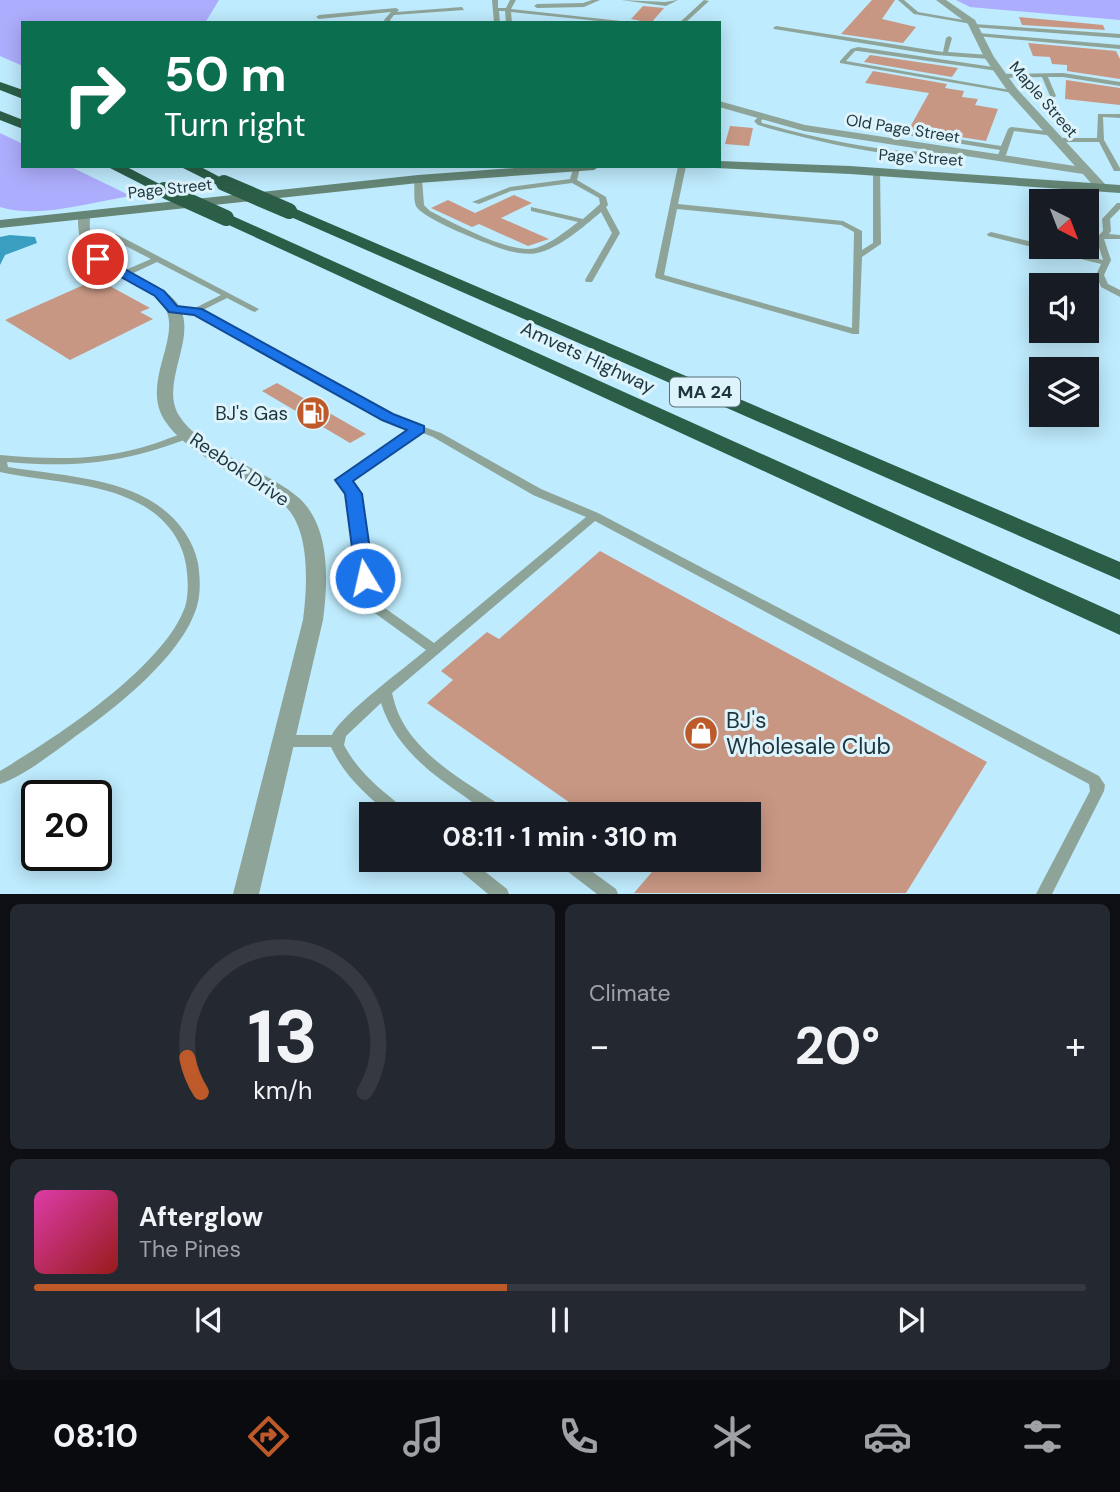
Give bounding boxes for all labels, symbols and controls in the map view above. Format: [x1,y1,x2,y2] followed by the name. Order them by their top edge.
[164,42,287,106] text: 50 m
[49,49,140,140] icon: right
[1005,57,1083,142] street label: Maple Street
[164,104,306,146] text: Turn right
[844,109,961,148] street label: Old Page Street
[878,144,964,171] street label: Page Street
[127,174,213,203] street label: Page Street
[1029,189,1099,259] north arrow
[1029,189,1099,427] map controls
[68,229,128,289] pin
[79,240,117,278] icon: arrive
[1029,273,1099,343] button: sound
[517,315,659,400] street label: Amvets Highway
[1029,357,1099,427] button: layers
[670,378,740,406] road number: MA 24
[294,394,332,432] fuel station icon: BJ's Gas
[215,401,288,426] place label: BJ's Gas
[185,427,294,512] street label: Reebok Drive
[328,541,402,615] position arrow
[726,705,891,761] place label: BJ's Wholesale Club
[682,714,720,752] shop icon: BJ's Wholesale Club
[21,780,112,871] speed limit sign: 20
[443,820,677,854] text: 08:11 · 1 min · 310 m
[589,978,671,1008] text: Climate
[247,991,318,1086] text: 13
[795,1012,880,1080] text: 20°
[589,1021,610,1071] text: −
[1065,1021,1086,1071] text: +
[253,1074,312,1107] text: km/h
[139,1200,263,1234] text: Afterglow
[139,1234,241,1264] text: The Pines
[190,1301,228,1339] icon: previous
[541,1301,579,1339] icon: pause
[892,1301,930,1339] icon: next
[244,1412,293,1461] icon: directions
[399,1412,448,1461] icon: music
[554,1412,603,1461] icon: phone
[708,1412,757,1461] icon: climate
[863,1412,912,1461] icon: car
[1018,1412,1067,1461] icon: filters
[53,1415,138,1457] text: 08:10

